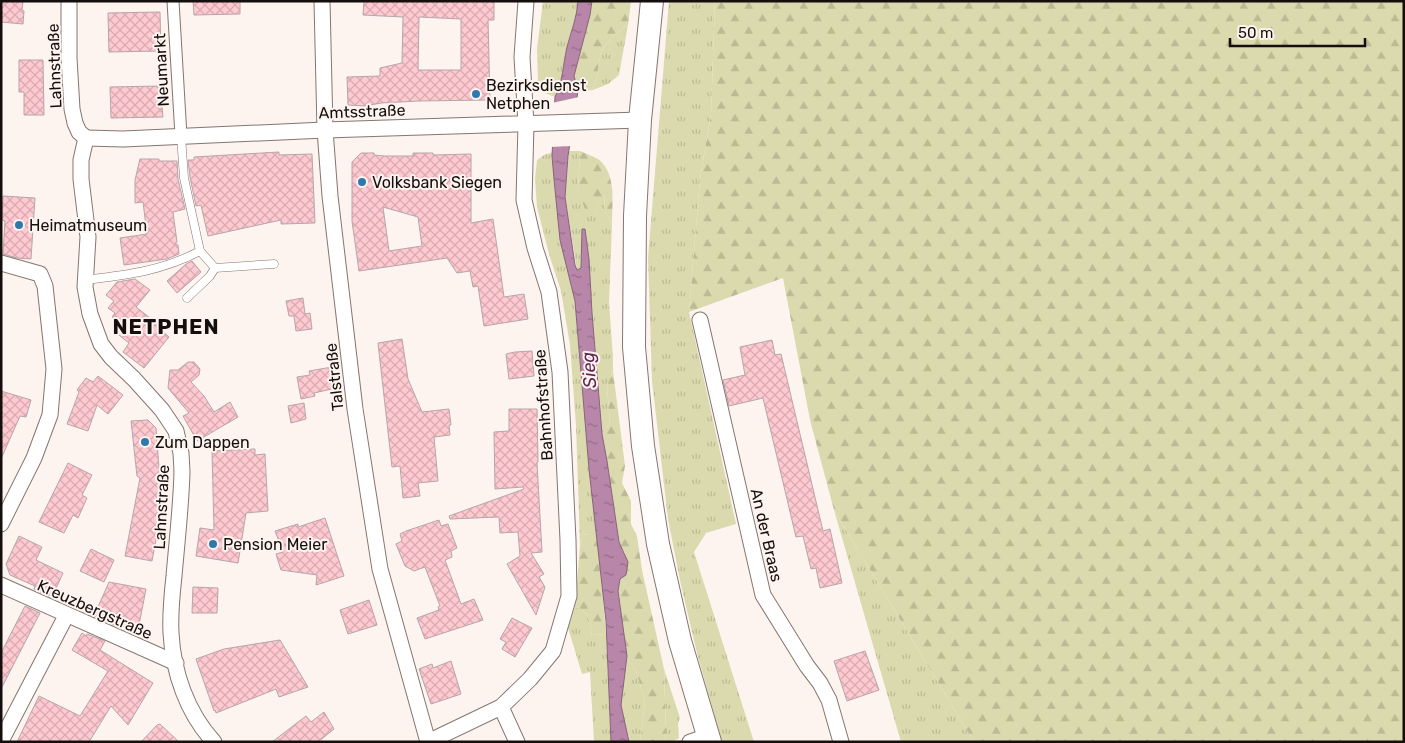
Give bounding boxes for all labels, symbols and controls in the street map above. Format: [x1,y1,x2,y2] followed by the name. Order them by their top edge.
[1230,15,1365,47] scale bar
[44,23,65,109] street label: Lahnstraße
[1238,24,1273,42] text: 50 m
[150,33,173,107] street label: Neumarkt
[486,76,586,113] place label: Bezirksdienst Netphen
[470,88,482,100] marker: Bezirksdienst Netphen
[318,100,406,123] street label: Amtsstraße
[372,173,502,192] place label: Volksbank Siegen
[356,176,368,188] marker: Volksbank Siegen
[29,216,147,235] place label: Heimatmuseum
[13,219,25,231] marker: Heimatmuseum
[112,314,220,339] district label: NETPHEN
[321,342,348,412] street label: Talstraße
[530,349,557,461] street label: Bahnhofstraße
[577,351,601,389] water label: Sieg
[155,433,250,452] place label: Zum Dappen
[139,436,151,448] marker: Zum Dappen
[150,464,173,550] street label: Lahnstraße
[747,487,786,583] street label: An der Braas
[223,535,327,554] place label: Pension Meier
[207,538,219,550] marker: Pension Meier
[34,576,155,643] street label: Kreuzbergstraße

